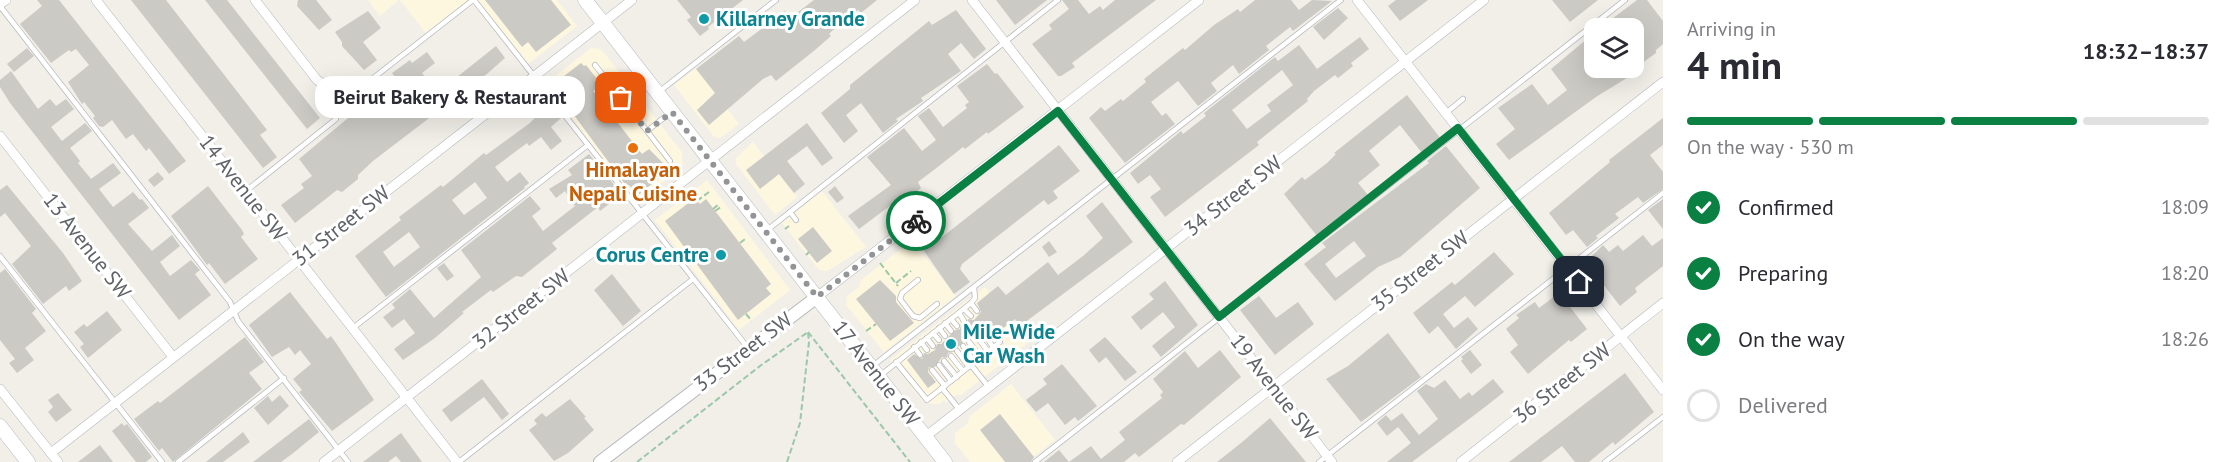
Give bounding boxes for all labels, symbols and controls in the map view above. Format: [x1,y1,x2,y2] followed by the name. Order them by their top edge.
[716,5,865,32] place label: Killarney Grande
[697,12,711,26] marker: Killarney Grande
[1687,16,1776,42] text: Arriving in
[1584,18,1644,78] map controls
[1584,18,1644,78] button: layers
[2083,37,2209,65] text: 18:32–18:37
[1687,39,1782,90] text: 4 min
[595,72,646,123] pin
[315,77,585,119] callout: Beirut Bakery & Restaurant
[604,81,637,114] icon: bag
[333,84,567,110] text: Beirut Bakery & Restaurant
[193,129,294,247] street label: 14 Avenue SW
[1687,134,1854,160] text: On the way · 530 m
[626,141,640,155] marker: Himalayan Nepali Cuisine
[1179,149,1287,242] street label: 34 Street SW
[569,156,697,207] place label: Himalayan Nepali Cuisine
[287,179,395,272] street label: 31 Street SW
[37,187,138,305] street label: 13 Avenue SW
[886,191,946,251] courier
[1687,191,1720,224] icon: check
[1738,193,1834,221] text: Confirmed
[2161,194,2209,220] text: 18:09
[900,205,933,238] icon: bike
[1366,224,1474,317] street label: 35 Street SW
[596,241,709,268] place label: Corus Centre
[714,248,728,262] marker: Corus Centre
[1553,256,1604,307] pin
[1687,257,1720,290] icon: check
[1738,259,1828,287] text: Preparing
[2161,260,2209,286] text: 18:20
[467,262,575,355] street label: 32 Street SW
[1562,265,1595,298] icon: home
[688,305,798,397] street label: 33 Street SW
[827,315,926,431] street label: 17 Avenue SW
[963,318,1055,369] place label: Mile-Wide Car Wash
[1687,323,1720,356] icon: check
[1738,325,1845,353] text: On the way
[2161,326,2209,352] text: 18:26
[1224,328,1325,446] street label: 19 Avenue SW
[1508,336,1616,429] street label: 36 Street SW
[944,337,958,351] marker: Mile-Wide Car Wash
[1738,391,1828,419] text: Delivered

